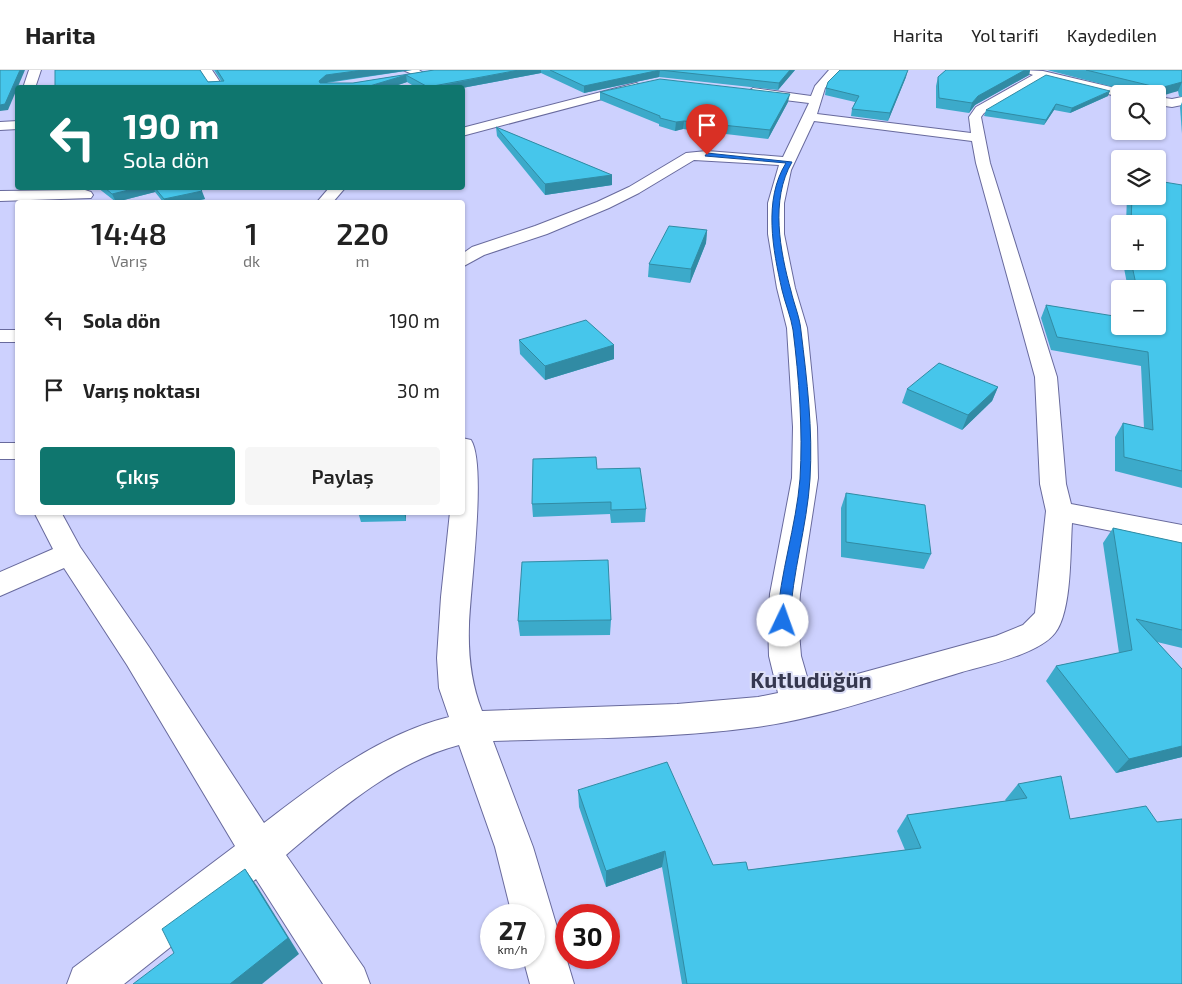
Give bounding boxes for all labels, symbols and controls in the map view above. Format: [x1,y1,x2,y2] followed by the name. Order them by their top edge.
[25,20,96,49] text: Harita
[893,24,943,46] text: Harita
[971,24,1039,46] text: Yol tarifi
[1067,24,1157,46] text: Kaydedilen
[1111,85,1166,335] map controls
[1111,85,1166,140] button: search
[123,104,219,146] text: 190 m
[686,104,728,155] pin
[40,105,105,170] icon: left
[693,111,721,139] icon: arrive
[123,146,209,172] text: Sola dön
[1111,150,1166,205] button: layers
[91,215,167,251] text: 14:48
[245,215,258,251] text: 1
[336,215,389,251] text: 220
[1111,215,1166,270] button: +
[111,251,147,270] text: Varış
[243,251,260,270] text: dk
[356,251,370,270] text: m
[1111,280,1166,335] button: −
[40,306,68,334] icon: left
[83,309,160,332] text: Sola dön
[389,309,440,332] text: 190 m
[40,376,68,404] icon: arrive
[83,379,200,402] text: Varış noktası
[397,379,440,402] text: 30 m
[40,447,235,505] button: Çıkış
[245,447,440,505] button: Paylaş
[756,594,808,646] position arrow
[750,666,872,692] district label: Kutludüğün
[555,904,620,969] speed limit sign: 30
[499,915,526,945] text: 27
[498,942,527,956] text: km/h

